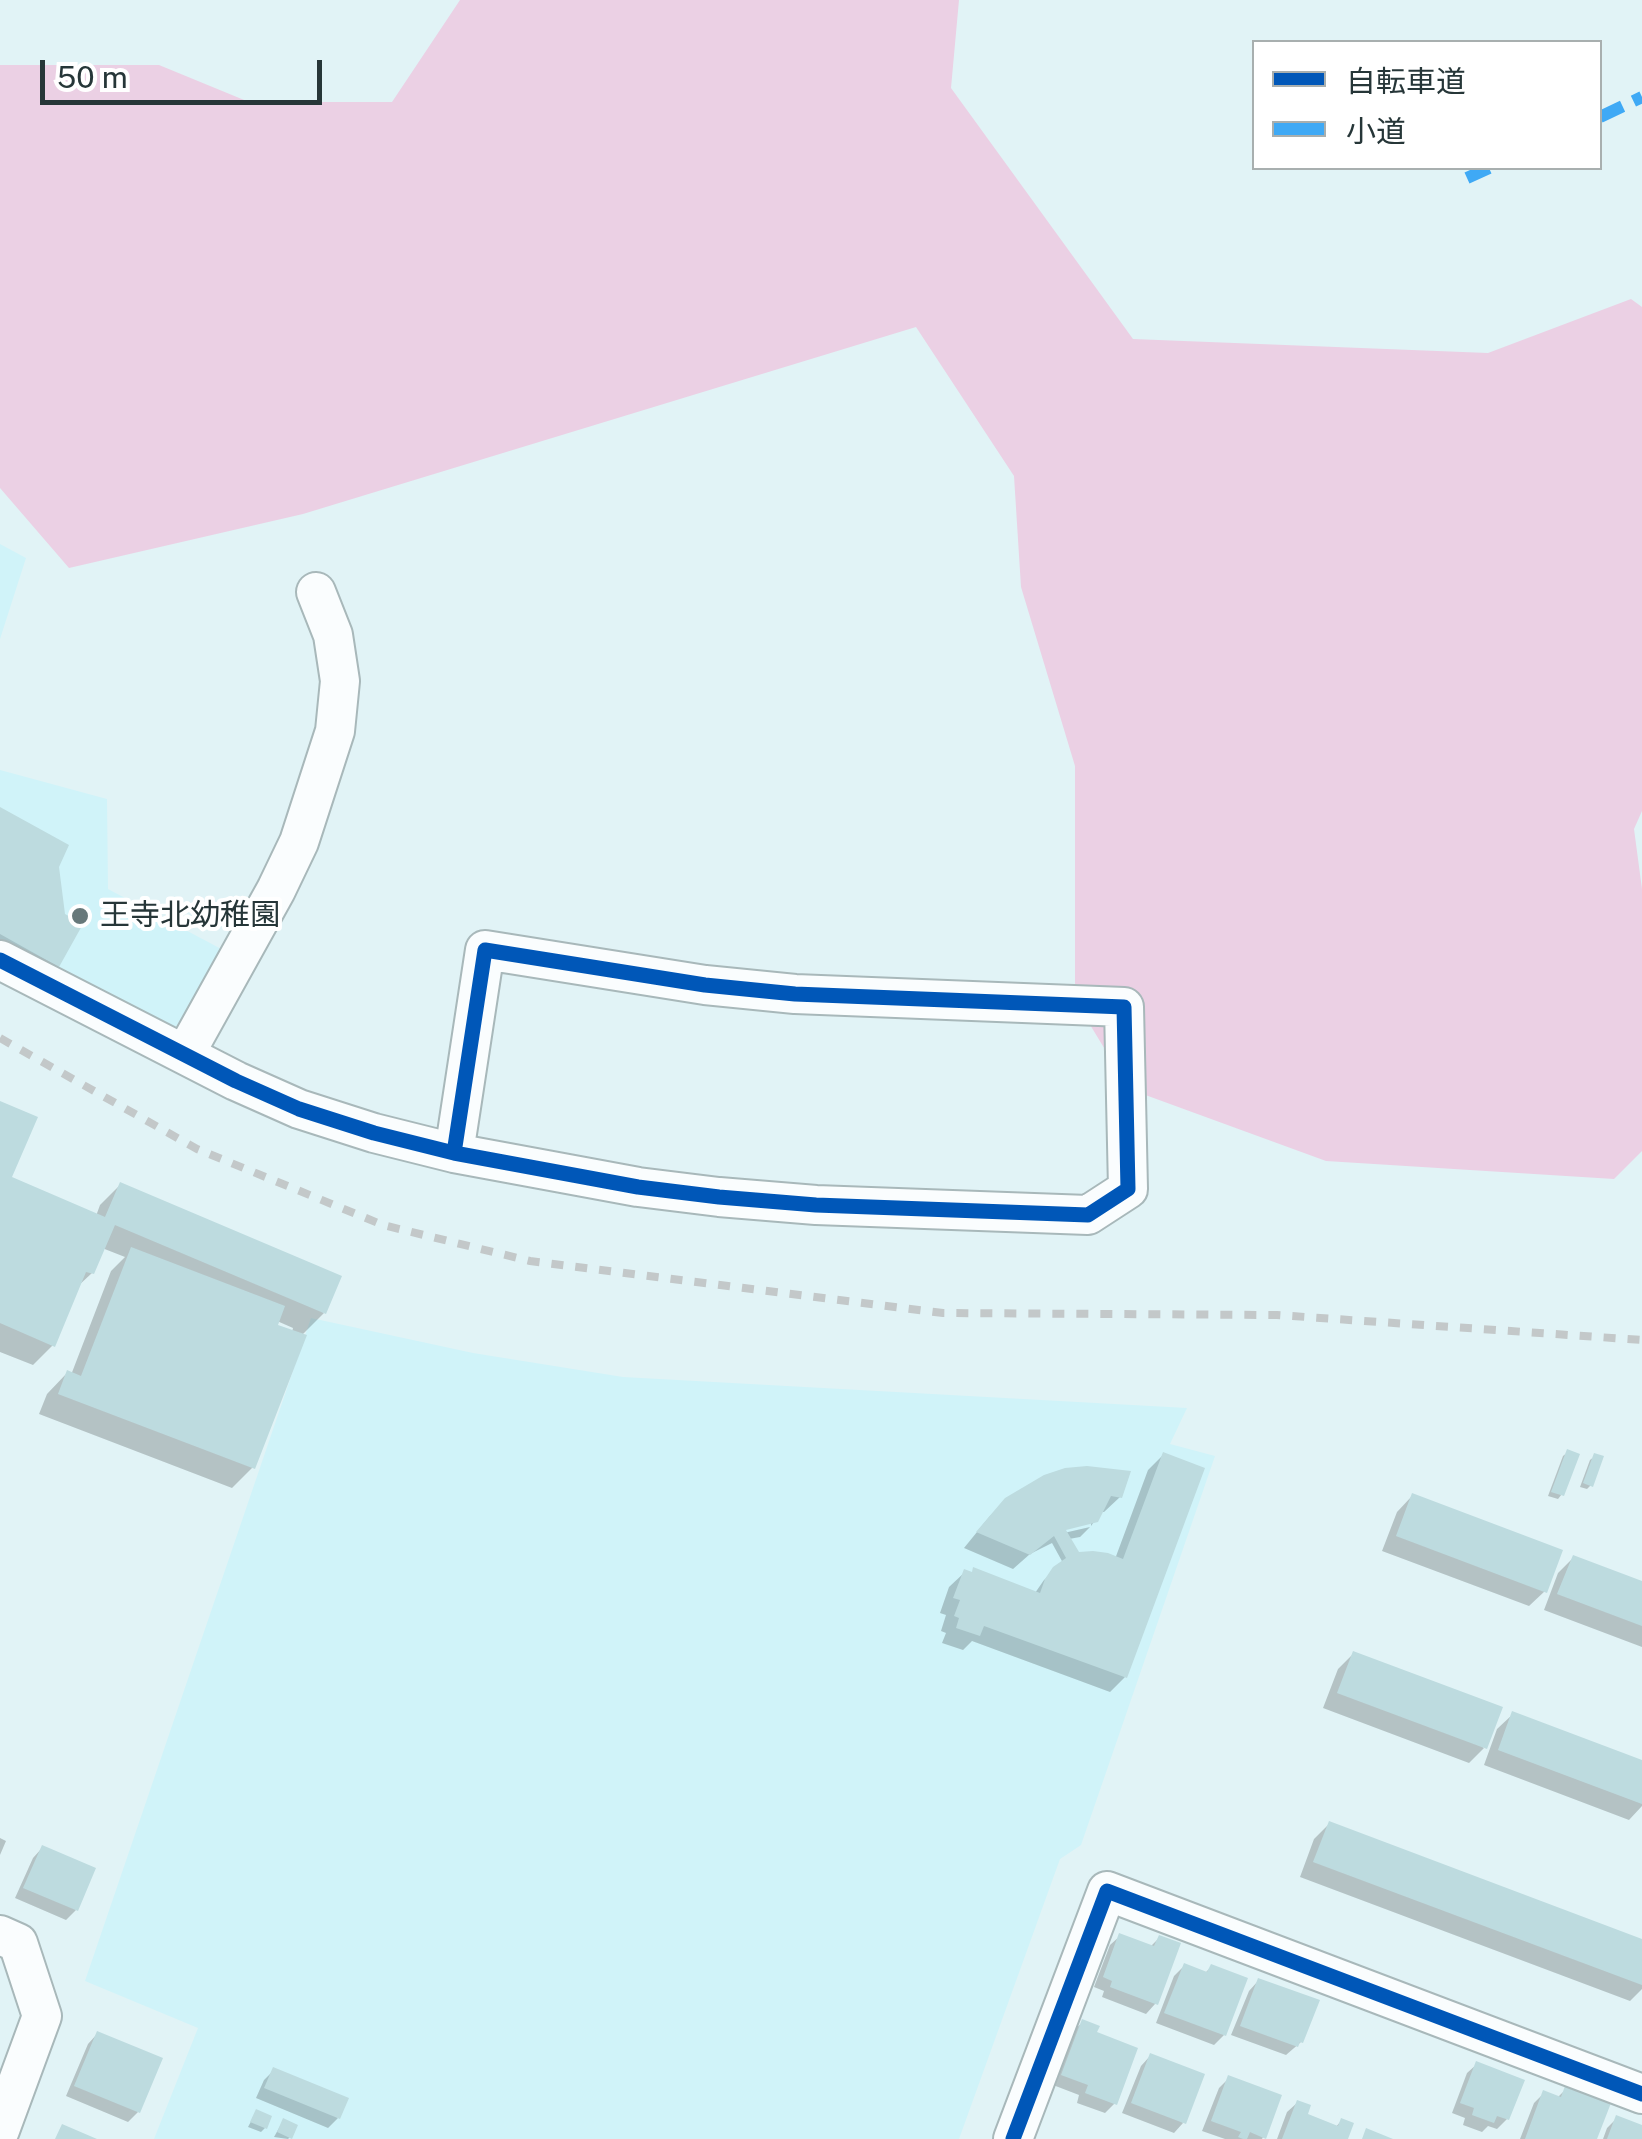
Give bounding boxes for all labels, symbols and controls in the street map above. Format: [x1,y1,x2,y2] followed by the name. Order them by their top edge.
[45,40,328,102] scale bar
[1252,40,1602,170] legend
[57,59,128,95] text: 50 m
[1346,63,1466,99] text: 自転車道
[1346,113,1406,149] text: 小道
[100,898,280,934] place label: 王寺北幼稚園
[69,905,91,927] marker: 王寺北幼稚園

